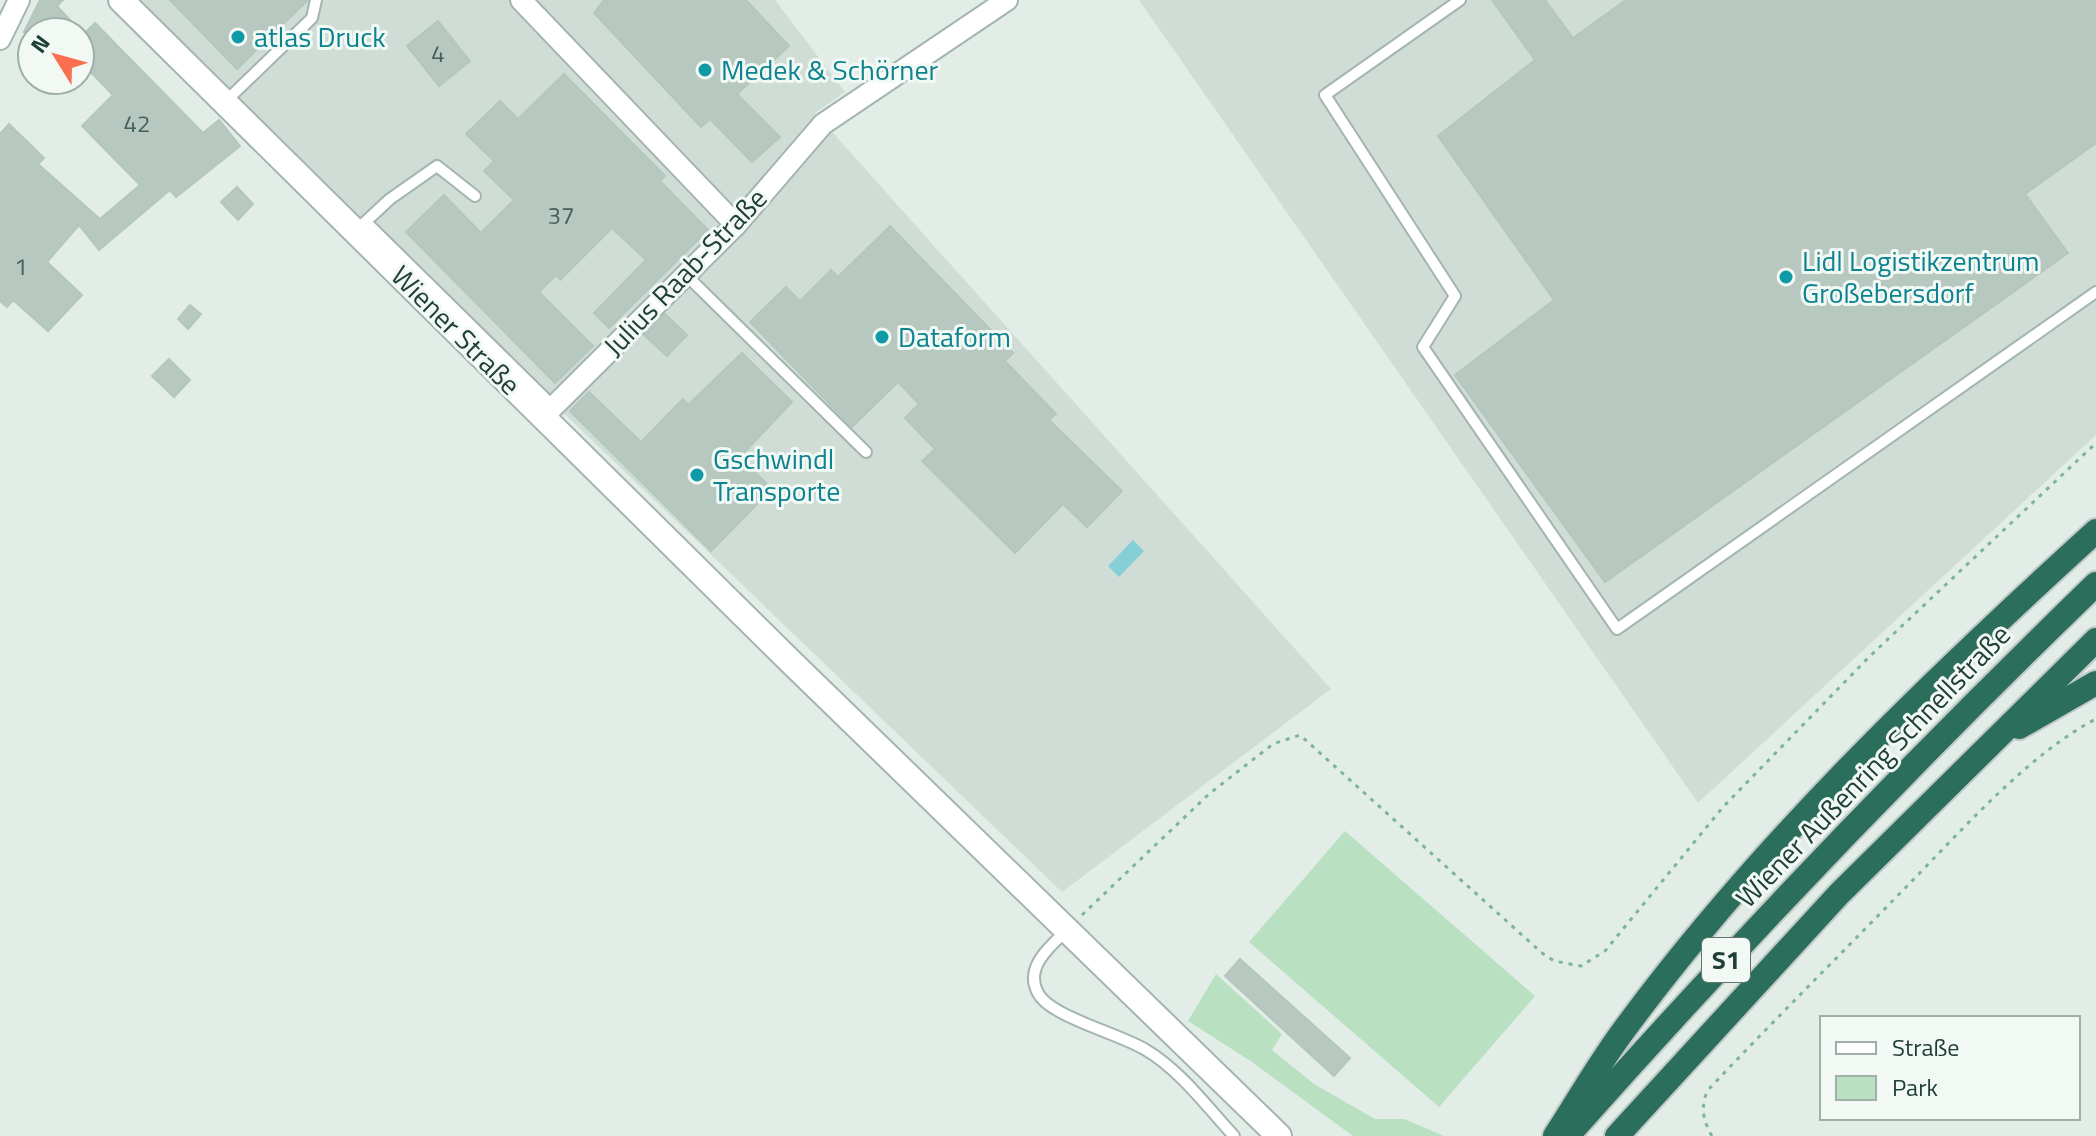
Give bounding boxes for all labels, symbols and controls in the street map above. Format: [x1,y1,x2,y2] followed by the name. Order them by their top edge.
[254,15,386,58] place label: atlas Druck
[16,16,96,96] north arrow
[22,28,58,60] text: N
[229,28,247,46] marker: atlas Druck
[431,35,445,71] house number: 4
[721,48,939,91] place label: Medek & Schörner
[696,61,714,79] marker: Medek & Schörner
[124,105,150,141] house number: 42
[593,178,776,366] street label: Julius Raab-Straße
[548,197,574,233] house number: 37
[1802,239,2040,314] place label: Lidl Logistikzentrum Großebersdorf
[14,248,28,284] house number: 1
[381,255,531,405] street label: Wiener Straße
[1777,268,1795,286] marker: Lidl Logistikzentrum Großebersdorf
[898,315,1011,358] place label: Dataform
[873,328,891,346] marker: Dataform
[713,437,840,512] place label: Gschwindl Transporte
[688,466,706,484] marker: Gschwindl Transporte
[1725,614,2020,917] street label: Wiener Außenring Schnellstraße
[1702,938,1750,982] road number: S1
[1820,1016,2080,1120] legend
[1892,1029,1959,1065] text: Straße
[1892,1069,1938,1105] text: Park

